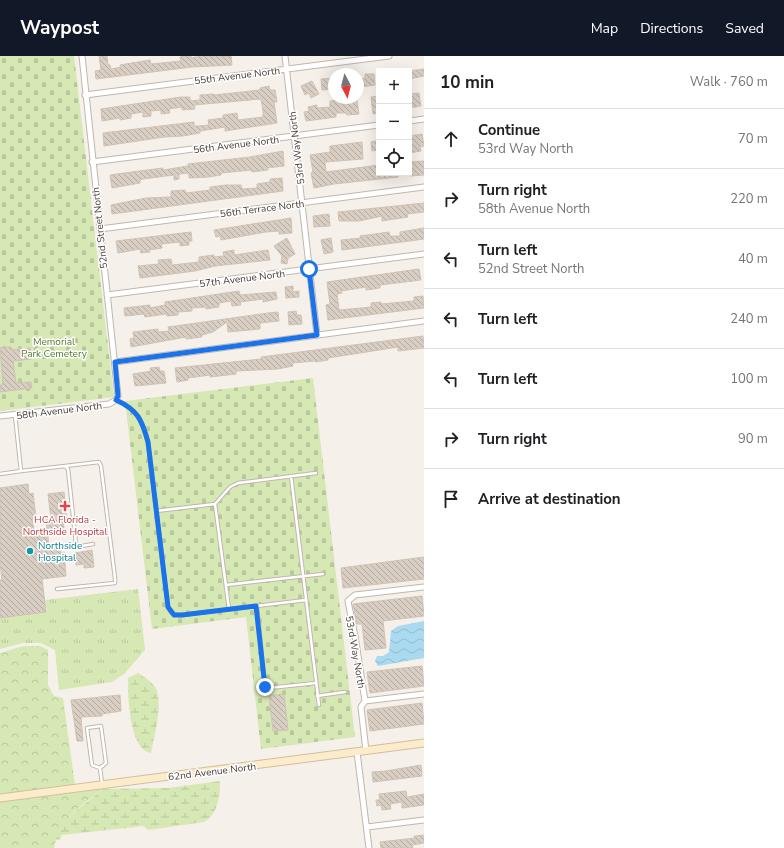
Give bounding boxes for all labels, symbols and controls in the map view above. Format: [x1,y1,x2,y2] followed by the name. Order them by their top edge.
[20,15,99,41] text: Waypost
[591,19,618,38] text: Map
[640,19,703,38] text: Directions
[725,19,764,38] text: Saved
[193,64,281,88] street label: 55th Avenue North
[328,68,364,104] north arrow
[376,68,412,176] map controls
[376,68,412,104] button: +
[440,71,494,94] text: 10 min
[690,73,768,91] text: Walk · 760 m
[376,104,412,140] button: −
[286,111,308,185] street label: 53rd Way North
[478,120,540,140] text: Continue
[440,128,462,150] icon: ahead
[738,130,768,148] text: 70 m
[192,133,280,157] street label: 56th Avenue North
[376,140,412,176] button: locate
[478,140,573,158] text: 53rd Way North
[478,180,547,200] text: Turn right
[89,186,111,269] street label: 52nd Street North
[440,188,462,210] icon: right
[730,190,768,208] text: 220 m
[219,197,305,221] street label: 56th Terrace North
[478,200,590,218] text: 58th Avenue North
[478,240,537,260] text: Turn left
[440,248,462,270] icon: left
[738,250,768,268] text: 40 m
[300,260,318,278] route start
[478,260,585,278] text: 52nd Street North
[198,267,286,291] street label: 57th Avenue North
[440,308,462,330] icon: left
[478,309,537,329] text: Turn left
[730,310,768,328] text: 240 m
[21,335,88,361] park label: Memorial Park Cemetery
[440,368,462,390] icon: left
[478,369,537,389] text: Turn left
[730,370,768,388] text: 100 m
[15,399,103,423] street label: 58th Avenue North
[440,428,462,450] icon: right
[478,429,547,449] text: Turn right
[738,430,768,448] text: 90 m
[440,488,462,510] icon: arrive
[478,489,621,509] text: Arrive at destination
[59,500,71,512] marker: HCA Florida - Northside Hospital
[23,513,107,539] place label: HCA Florida - Northside Hospital
[38,539,82,565] place label: Northside Hospital
[25,546,35,556] marker: Northside Hospital
[342,615,368,689] street label: 53rd Way North
[256,678,274,696] route end
[167,760,257,784] street label: 62nd Avenue North

